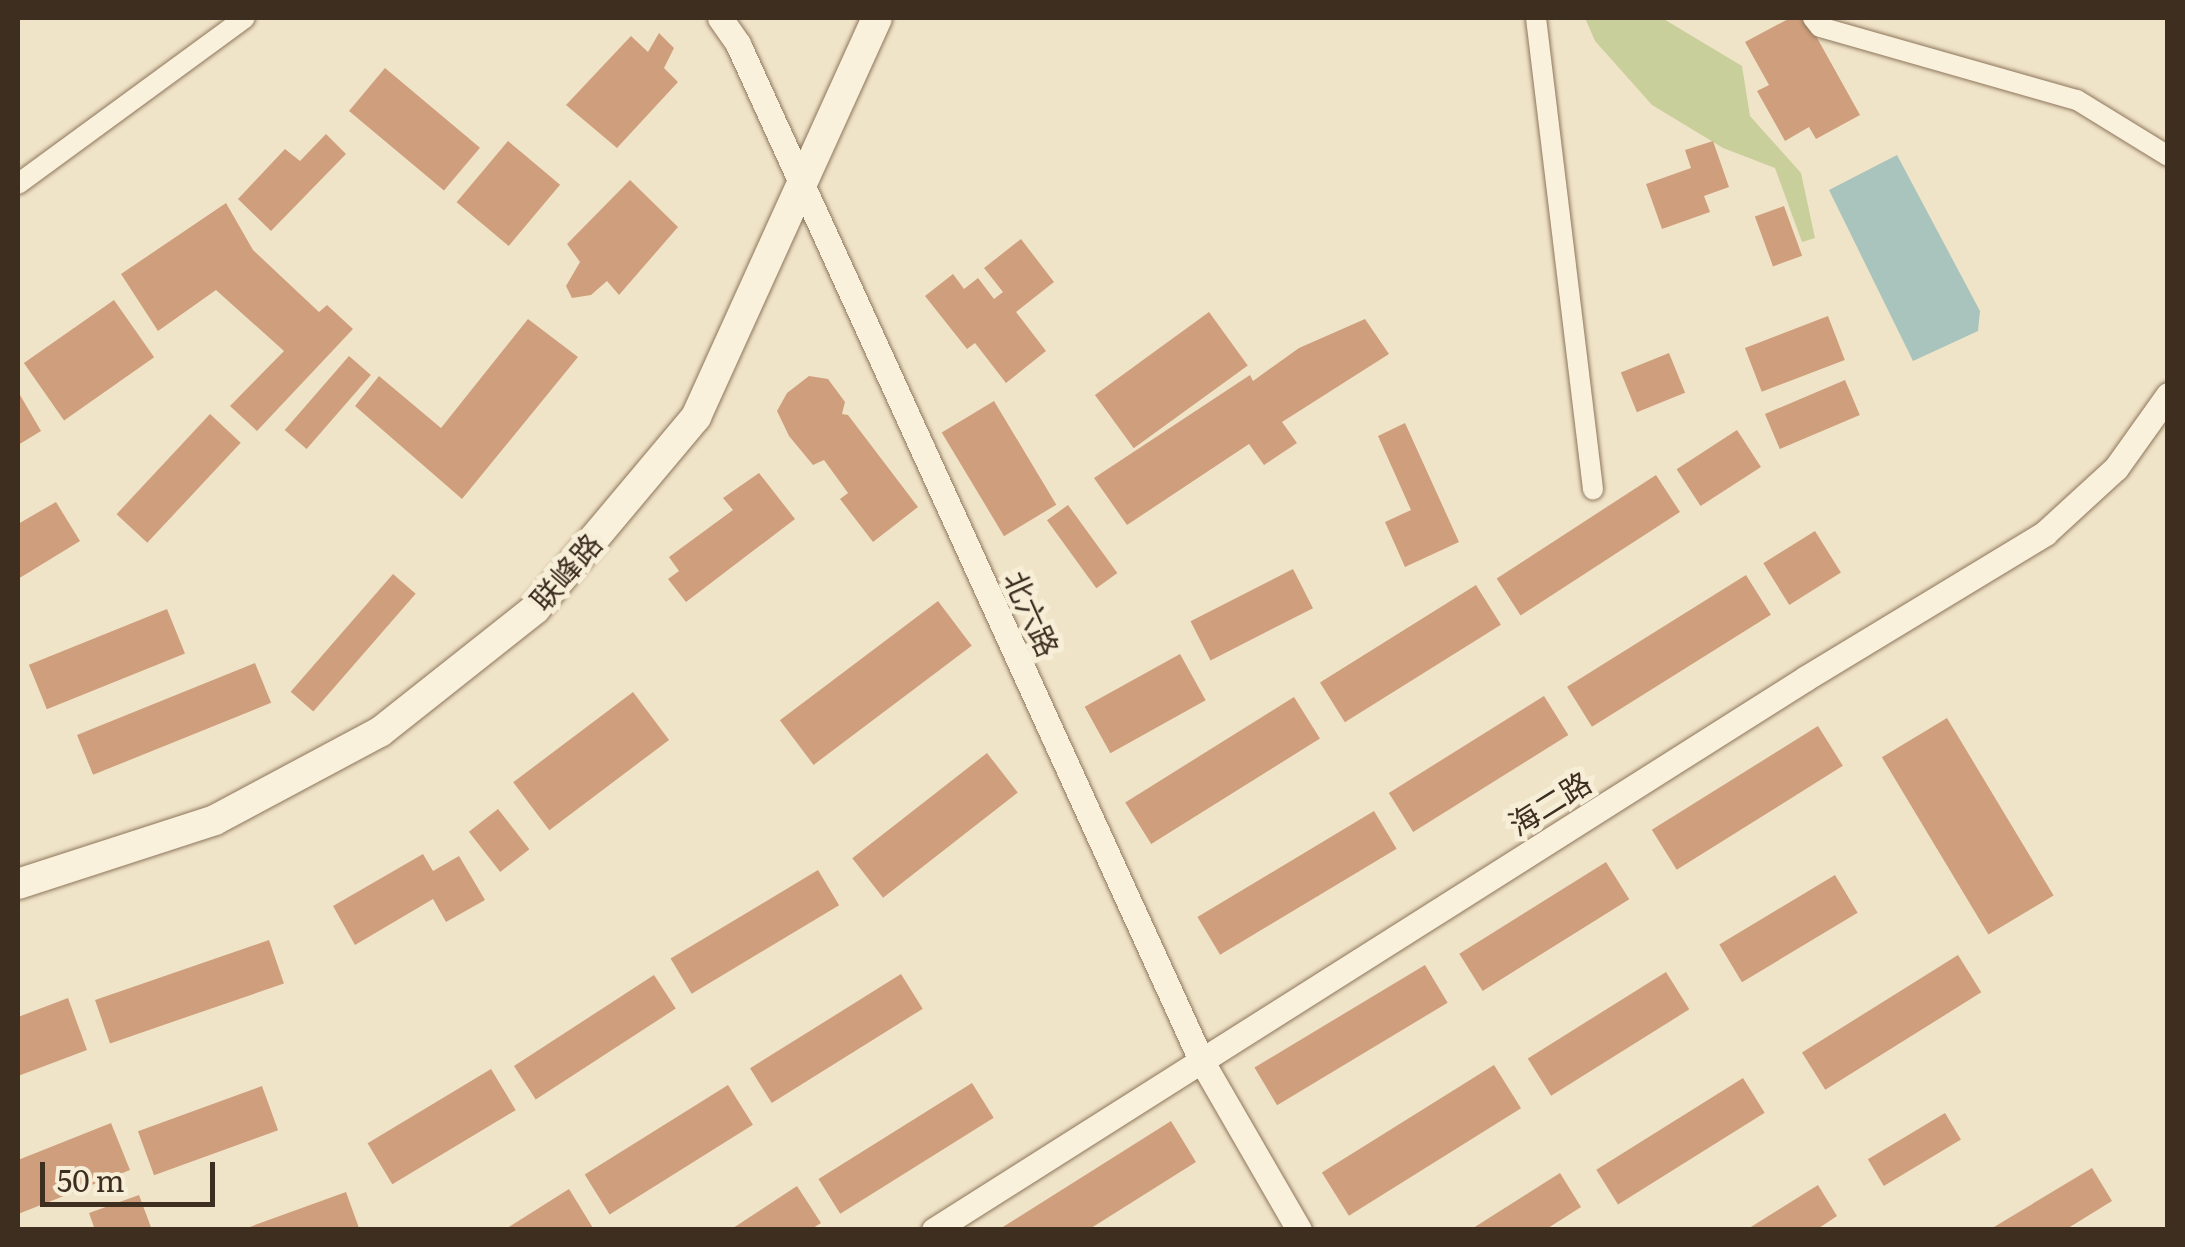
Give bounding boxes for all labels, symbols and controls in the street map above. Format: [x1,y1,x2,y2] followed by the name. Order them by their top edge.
[522,525,608,617] street label: 联峰路
[998,565,1068,661] street label: 北六路
[1501,763,1597,841] street label: 海二路
[45,1142,220,1204] scale bar
[57,1157,125,1201] text: 50 m

